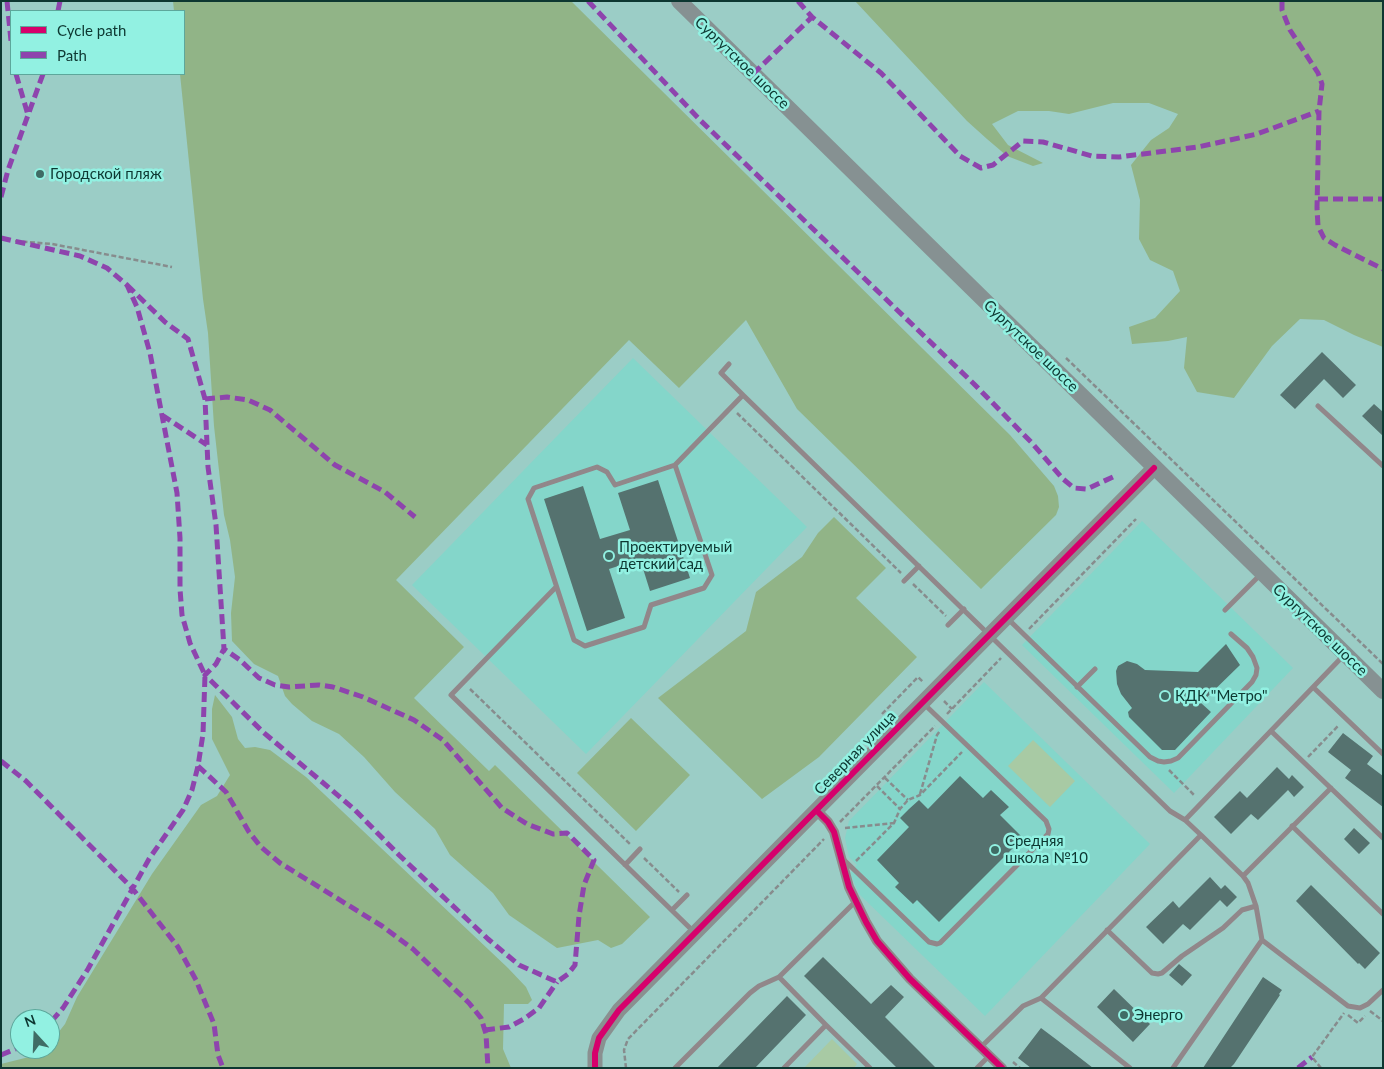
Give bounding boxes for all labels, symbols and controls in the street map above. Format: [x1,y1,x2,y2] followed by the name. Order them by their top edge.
[10,10,185,75] legend
[691,13,793,113] street label: Сургутское шоссе
[57,21,126,39] text: Cycle path
[57,46,87,64] text: Path
[50,165,162,183] place label: Городской пляж
[34,168,46,180] marker: Городской пляж
[980,296,1082,396] street label: Сургутское шоссе
[619,538,732,573] place label: Проектируемый детский сад
[603,550,615,562] marker: Проектируемый детский сад
[1269,580,1371,680] street label: Сургутское шоссе
[1175,687,1268,705] place label: КДК "Метро"
[1159,690,1171,702] marker: КДК "Метро"
[810,707,900,799] street label: Северная улица
[1005,832,1088,867] place label: Средняя школа №10
[989,844,1001,856] marker: Средняя школа №10
[1134,1006,1183,1024] place label: Энерго
[10,1009,60,1059] north arrow
[1118,1009,1130,1021] marker: Энерго
[22,1011,38,1030] text: N

